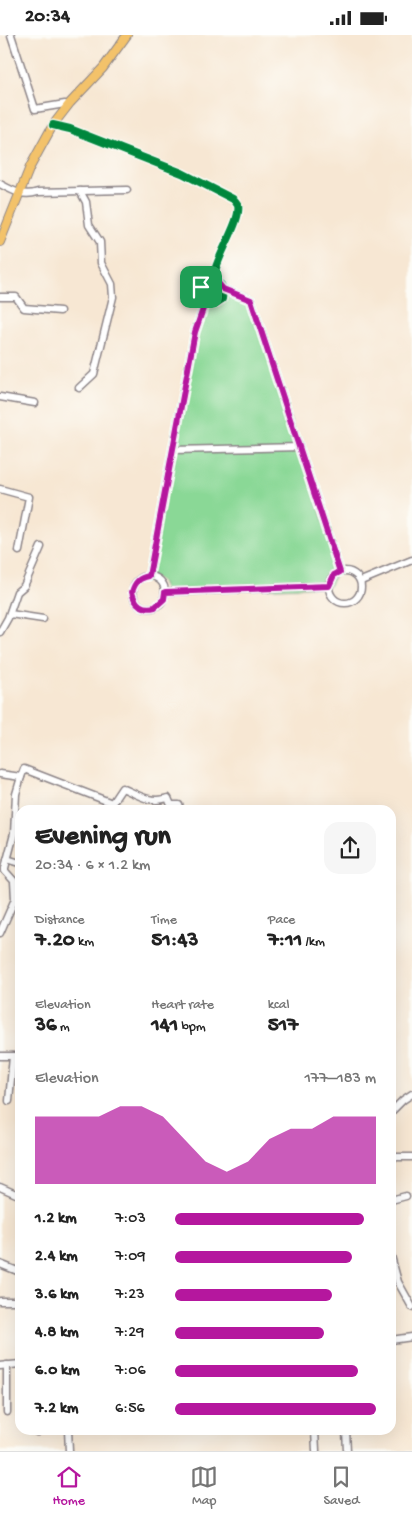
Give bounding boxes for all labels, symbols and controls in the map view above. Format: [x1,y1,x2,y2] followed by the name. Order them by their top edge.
[25,6,70,29] text: 20:34
[180,266,222,308] pin
[187,273,215,301] icon: arrive
[35,821,171,854] text: Evening run
[324,822,376,874] button: share
[35,857,150,876] text: 20:34 · 6 × 1.2 km
[35,912,84,929] text: Distance
[151,912,177,929] text: Time
[268,912,295,929] text: Pace
[35,929,75,954] text: 7.20
[151,929,198,954] text: 51:43
[268,929,302,954] text: 7:11
[75,934,94,951] text: km
[302,934,325,951] text: /km
[35,997,91,1014] text: Elevation
[151,997,214,1014] text: Heart rate
[268,997,290,1014] text: kcal
[35,1014,57,1039] text: 36
[151,1014,178,1039] text: 141
[268,1014,298,1039] text: 517
[57,1019,70,1036] text: m
[178,1019,206,1036] text: bpm
[35,1070,99,1089] text: Elevation
[304,1070,376,1089] text: 177–183 m
[35,1210,77,1229] text: 1.2 km
[115,1210,146,1229] text: 7:03
[35,1248,78,1267] text: 2.4 km
[115,1248,145,1267] text: 7:09
[35,1286,79,1305] text: 3.6 km
[115,1286,145,1305] text: 7:23
[35,1324,79,1343] text: 4.8 km
[115,1324,144,1343] text: 7:29
[35,1362,80,1381] text: 6.0 km
[115,1362,146,1381] text: 7:06
[35,1400,78,1419] text: 7.2 km
[115,1400,145,1419] text: 6:56
[53,1463,85,1510] tab: Home
[190,1463,218,1510] tab: Map
[323,1463,359,1510] tab: Saved

